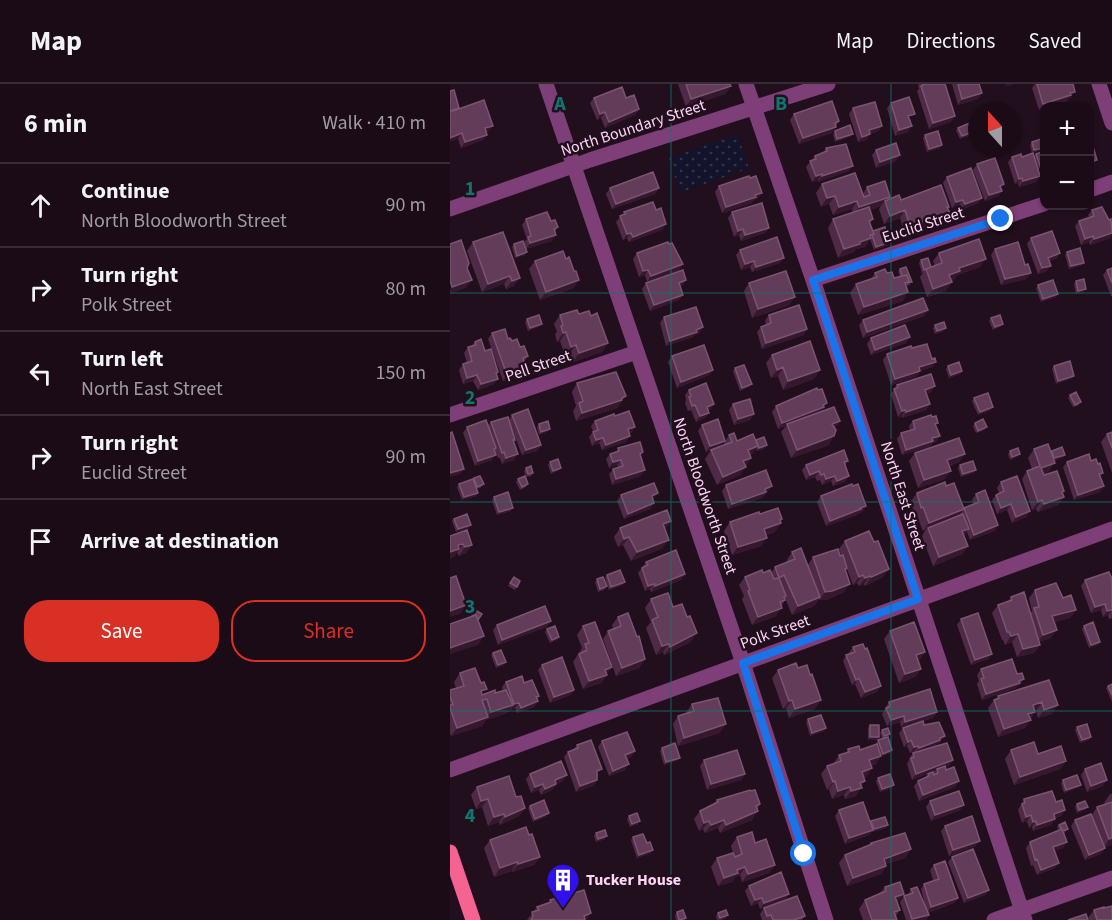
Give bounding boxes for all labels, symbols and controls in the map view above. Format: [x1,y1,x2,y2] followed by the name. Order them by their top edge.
[30,21,82,61] text: Map
[836,26,874,56] text: Map
[907,26,995,56] text: Directions
[1028,26,1082,56] text: Saved
[553,90,566,118] text: A
[775,90,787,118] text: B
[558,94,709,162] street label: North Boundary Street
[968,102,1022,156] north arrow
[1040,102,1094,210] map controls
[1040,102,1094,156] button: +
[24,105,87,142] text: 6 min
[322,109,426,137] text: Walk · 410 m
[1040,156,1094,210] button: −
[81,175,170,207] text: Continue
[465,175,475,203] text: 1
[24,189,57,222] icon: ahead
[386,191,426,219] text: 90 m
[879,201,967,249] street label: Euclid Street
[987,205,1013,231] route end
[81,207,287,235] text: North Bloodworth Street
[81,259,178,291] text: Turn right
[24,273,57,306] icon: right
[386,275,426,303] text: 80 m
[81,291,172,319] text: Polk Street
[81,343,163,375] text: Turn left
[502,344,574,387] street label: Pell Street
[24,357,57,390] icon: left
[376,359,426,387] text: 150 m
[81,375,223,403] text: North East Street
[465,384,475,412] text: 2
[668,415,742,578] street label: North Bloodworth Street
[81,427,178,459] text: Turn right
[875,439,931,554] street label: North East Street
[24,441,57,474] icon: right
[386,443,426,471] text: 90 m
[81,459,187,487] text: Euclid Street
[24,525,57,558] icon: arrive
[81,525,279,557] text: Arrive at destination
[465,593,475,621] text: 3
[24,600,219,662] button: Save
[231,600,426,662] button: Share
[737,609,813,655] street label: Polk Street
[465,802,476,830] text: 4
[790,840,816,866] route start
[545,862,581,909] building icon: Tucker House
[586,869,681,891] place label: Tucker House

